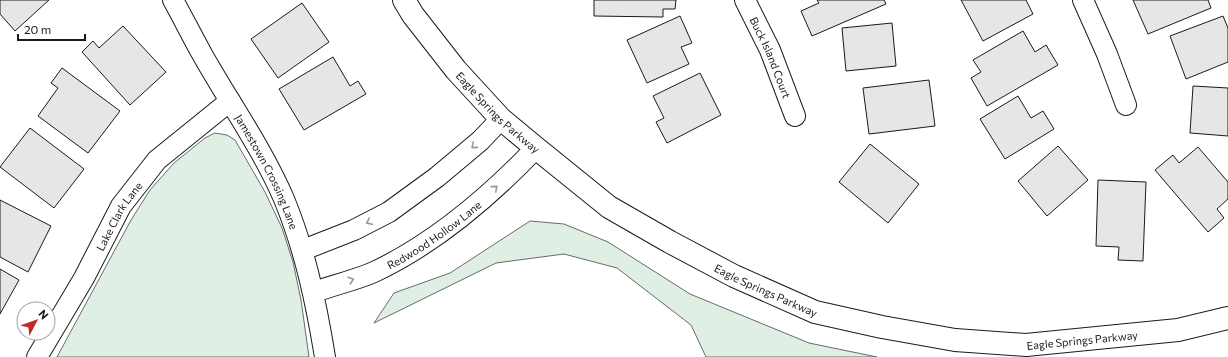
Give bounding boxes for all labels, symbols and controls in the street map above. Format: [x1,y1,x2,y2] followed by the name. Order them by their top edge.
[748,14,794,100] street label: Buck Island Court
[18,16,85,42] scale bar
[24,22,51,36] text: 20 m
[454,68,543,155] street label: Eagle Springs Parkway
[232,112,301,231] street label: Jamestown Crossing Lane
[471,142,478,149] one-way arrow
[93,179,144,253] street label: Lake Clark Lane
[490,186,498,193] one-way arrow
[384,197,483,271] street label: Redwood Hollow Lane
[366,218,373,225] one-way arrow
[713,261,820,319] street label: Eagle Springs Parkway
[347,276,354,284] one-way arrow
[16,301,56,341] north arrow
[36,307,52,321] text: N
[1026,327,1139,351] street label: Eagle Springs Parkway

